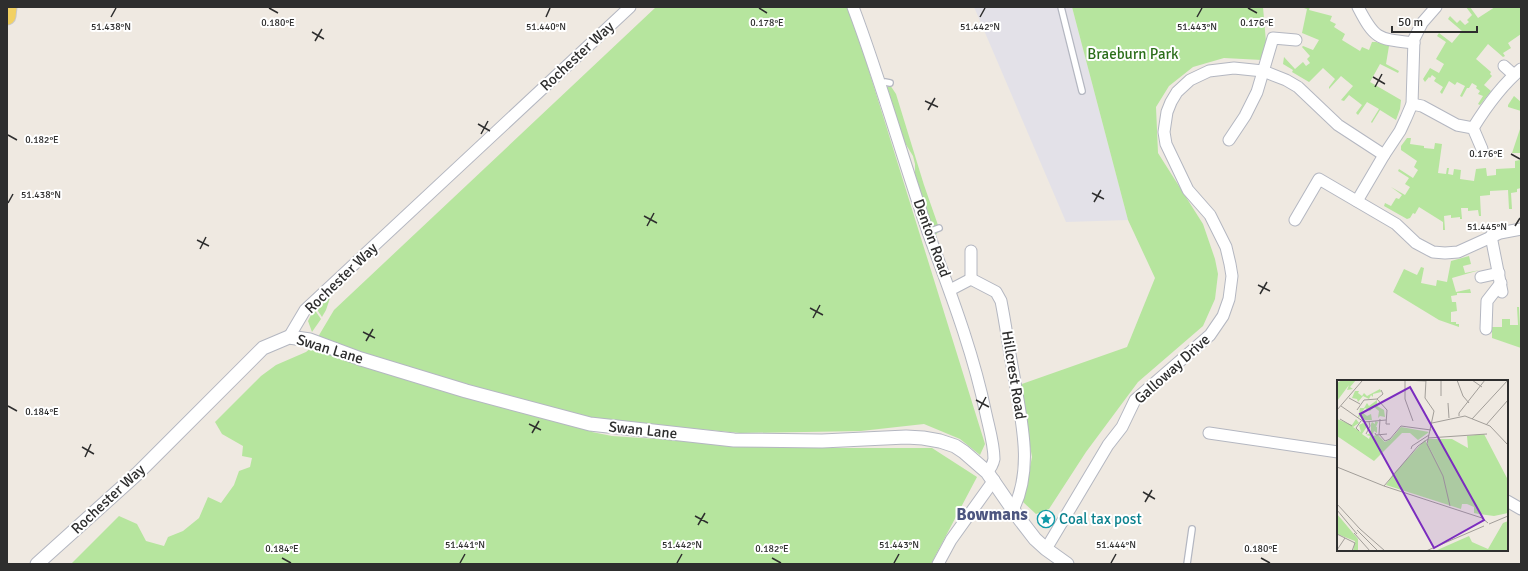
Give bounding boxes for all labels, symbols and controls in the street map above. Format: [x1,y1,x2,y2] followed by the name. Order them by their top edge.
[1392,8,1477,34] scale bar
[1398,15,1423,30] text: 50 m
[261,17,295,29] text: 0.180°E
[536,17,618,95] street label: Rochester Way
[750,17,784,29] text: 0.178°E
[1240,17,1274,29] text: 0.176°E
[91,21,131,33] text: 51.438°N
[526,21,566,33] text: 51.440°N
[960,21,1000,33] text: 51.442°N
[1177,21,1217,33] text: 51.443°N
[1087,45,1179,63] park label: Braeburn Park
[25,134,59,146] text: 0.182°E
[1469,148,1503,160] text: 0.176°E
[21,189,61,201] text: 51.438°N
[910,196,954,280] street label: Denton Road
[1467,221,1507,233] text: 51.445°N
[301,239,381,317] street label: Rochester Way
[998,329,1030,421] street label: Hillcrest Road
[294,330,366,368] street label: Swan Lane
[1131,330,1213,408] street label: Galloway Drive
[1337,380,1508,551] inset map
[25,406,59,418] text: 0.184°E
[608,417,678,443] street label: Swan Lane
[67,460,149,538] street label: Rochester Way
[956,504,1028,525] district label: Bowmans
[1036,509,1056,529] place icon: Coal tax post
[1059,510,1142,528] place label: Coal tax post
[445,539,485,551] text: 51.441°N
[662,539,702,551] text: 51.442°N
[879,539,919,551] text: 51.443°N
[1096,539,1136,551] text: 51.444°N
[265,543,299,555] text: 0.184°E
[755,543,789,555] text: 0.182°E
[1244,543,1278,555] text: 0.180°E

